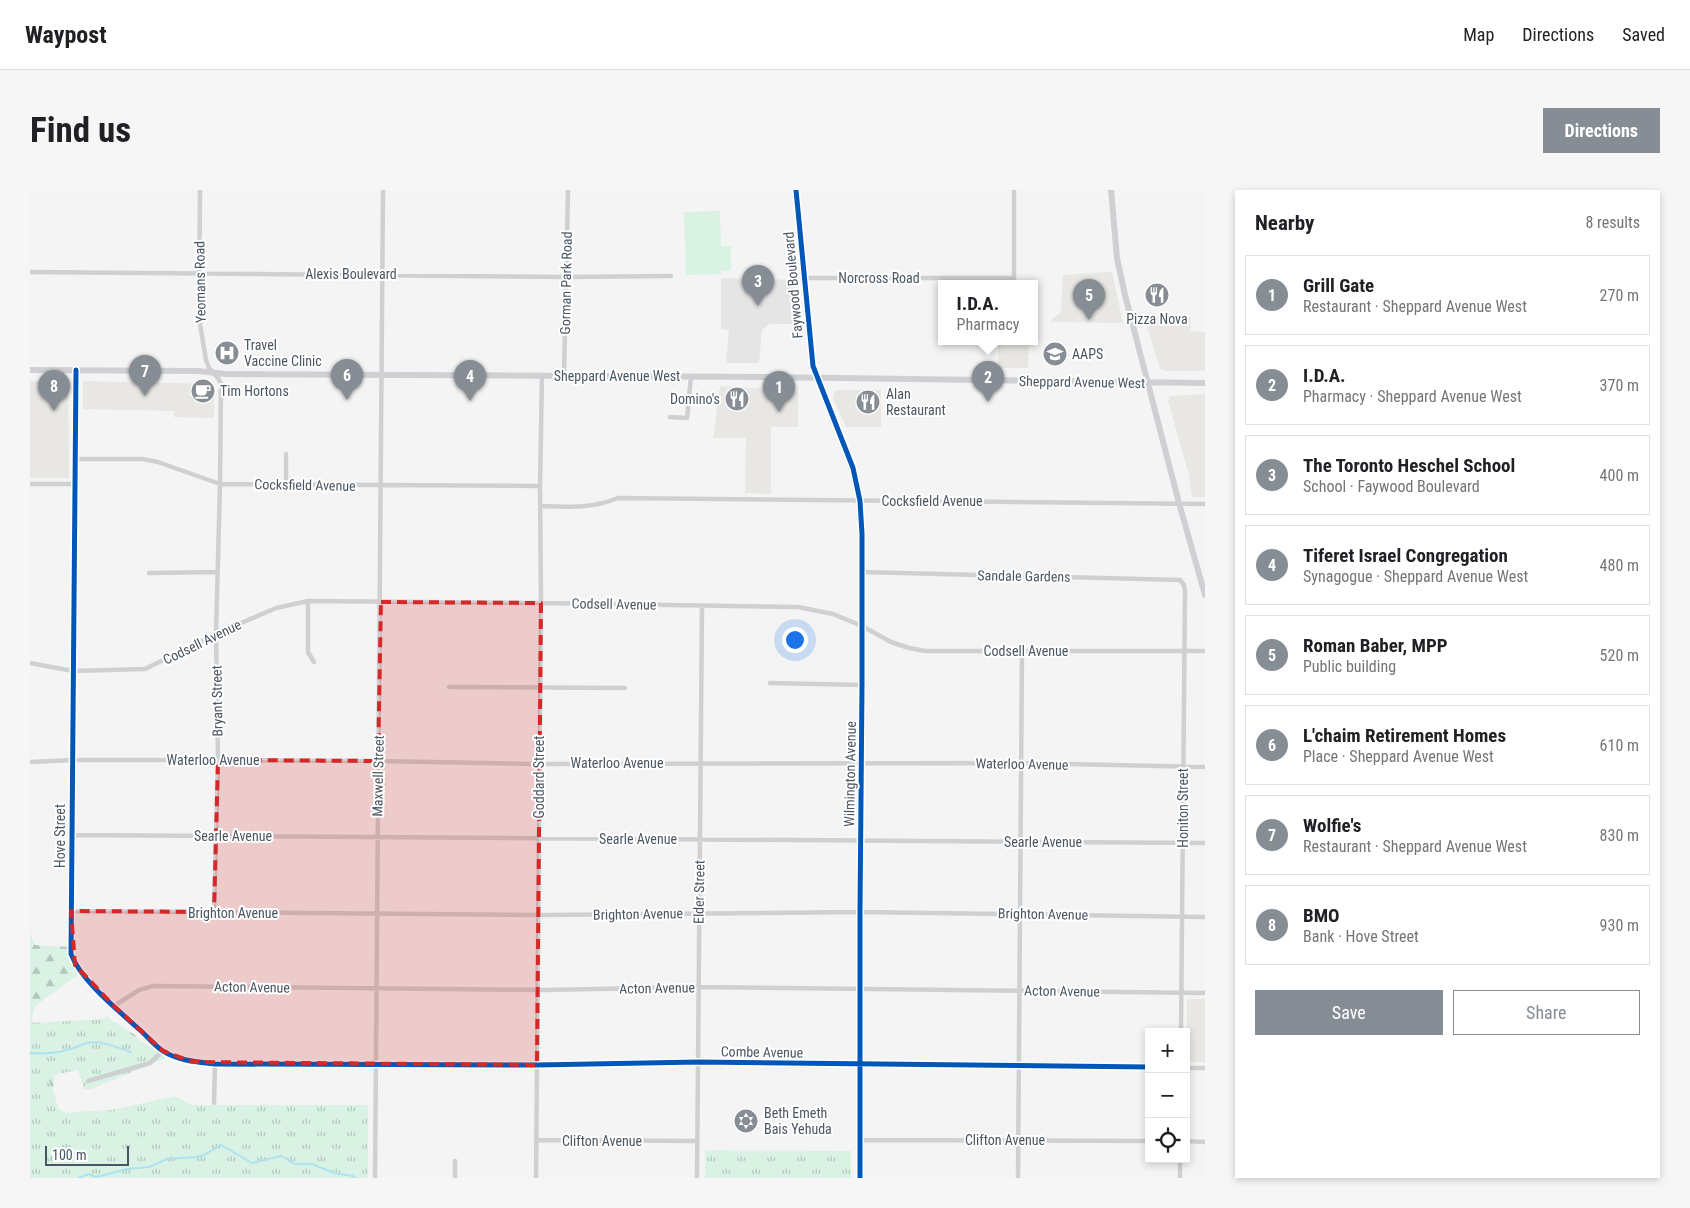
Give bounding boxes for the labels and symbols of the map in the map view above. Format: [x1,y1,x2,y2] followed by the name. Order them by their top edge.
[557,231,575,335] street label: Gorman Park Road
[780,231,806,339] street label: Faywood Boulevard
[191,241,209,323] street label: Yeomans Road
[742,265,774,306] pin: 3
[305,266,397,282] street label: Alexis Boulevard
[838,270,920,286] street label: Norcross Road
[1073,279,1105,320] pin: 5
[1144,282,1170,308] restaurant icon: Pizza Nova
[1126,311,1188,327] place label: Pizza Nova
[244,337,322,369] place label: Travel Vaccine Clinic
[214,340,240,366] hospital icon: Travel Vaccine Clinic
[1042,341,1068,367] school or university icon: AAPS
[1072,346,1103,362] place label: AAPS
[129,355,161,396] pin: 7
[331,359,363,400] pin: 6
[454,360,486,401] pin: 4
[972,361,1004,402] pin: 2
[554,368,680,384] street label: Sheppard Avenue West
[38,370,70,411] pin: 8
[763,371,795,412] pin: 1
[1019,373,1145,391] street label: Sheppard Avenue West
[190,378,216,404] cafe icon: Tim Hortons
[220,383,289,399] place label: Tim Hortons
[724,386,750,412] restaurant icon: Domino's
[886,386,946,418] place label: Alan Restaurant
[855,389,881,415] restaurant icon: Alan Restaurant
[670,391,720,407] place label: Domino's
[254,476,356,494] street label: Cocksfield Avenue
[881,493,983,509] street label: Cocksfield Avenue
[977,567,1071,585] street label: Sandale Gardens
[571,595,657,613] street label: Codsell Avenue
[160,616,244,668] street label: Codsell Avenue
[782,627,808,653] your location
[984,643,1069,659] street label: Codsell Avenue
[208,665,226,737] street label: Bryant Street
[841,721,859,827] street label: Wilmington Avenue
[369,735,387,817] street label: Maxwell Street
[531,736,547,819] street label: Goddard Street
[167,752,260,768] street label: Waterloo Avenue
[571,755,664,771] street label: Waterloo Avenue
[975,755,1069,773] street label: Waterloo Avenue
[1175,768,1191,848] street label: Honiton Street
[52,804,68,868] street label: Hove Street
[194,828,272,844] street label: Searle Avenue
[599,831,677,847] street label: Searle Avenue
[1004,834,1082,850] street label: Searle Avenue
[690,860,708,924] street label: Elder Street
[188,905,278,921] street label: Brighton Avenue
[593,905,684,923] street label: Brighton Avenue
[998,905,1089,923] street label: Brighton Avenue
[214,978,291,996] street label: Acton Avenue
[619,979,696,997] street label: Acton Avenue
[1024,982,1101,1000] street label: Acton Avenue
[721,1043,804,1061] street label: Combe Avenue
[764,1105,832,1137] place label: Beth Emeth Bais Yehuda
[733,1108,759,1134] synagogue icon: Beth Emeth Bais Yehuda
[965,1132,1045,1148] street label: Clifton Avenue
[562,1133,642,1149] street label: Clifton Avenue
[45,1143,129,1166] scale bar

